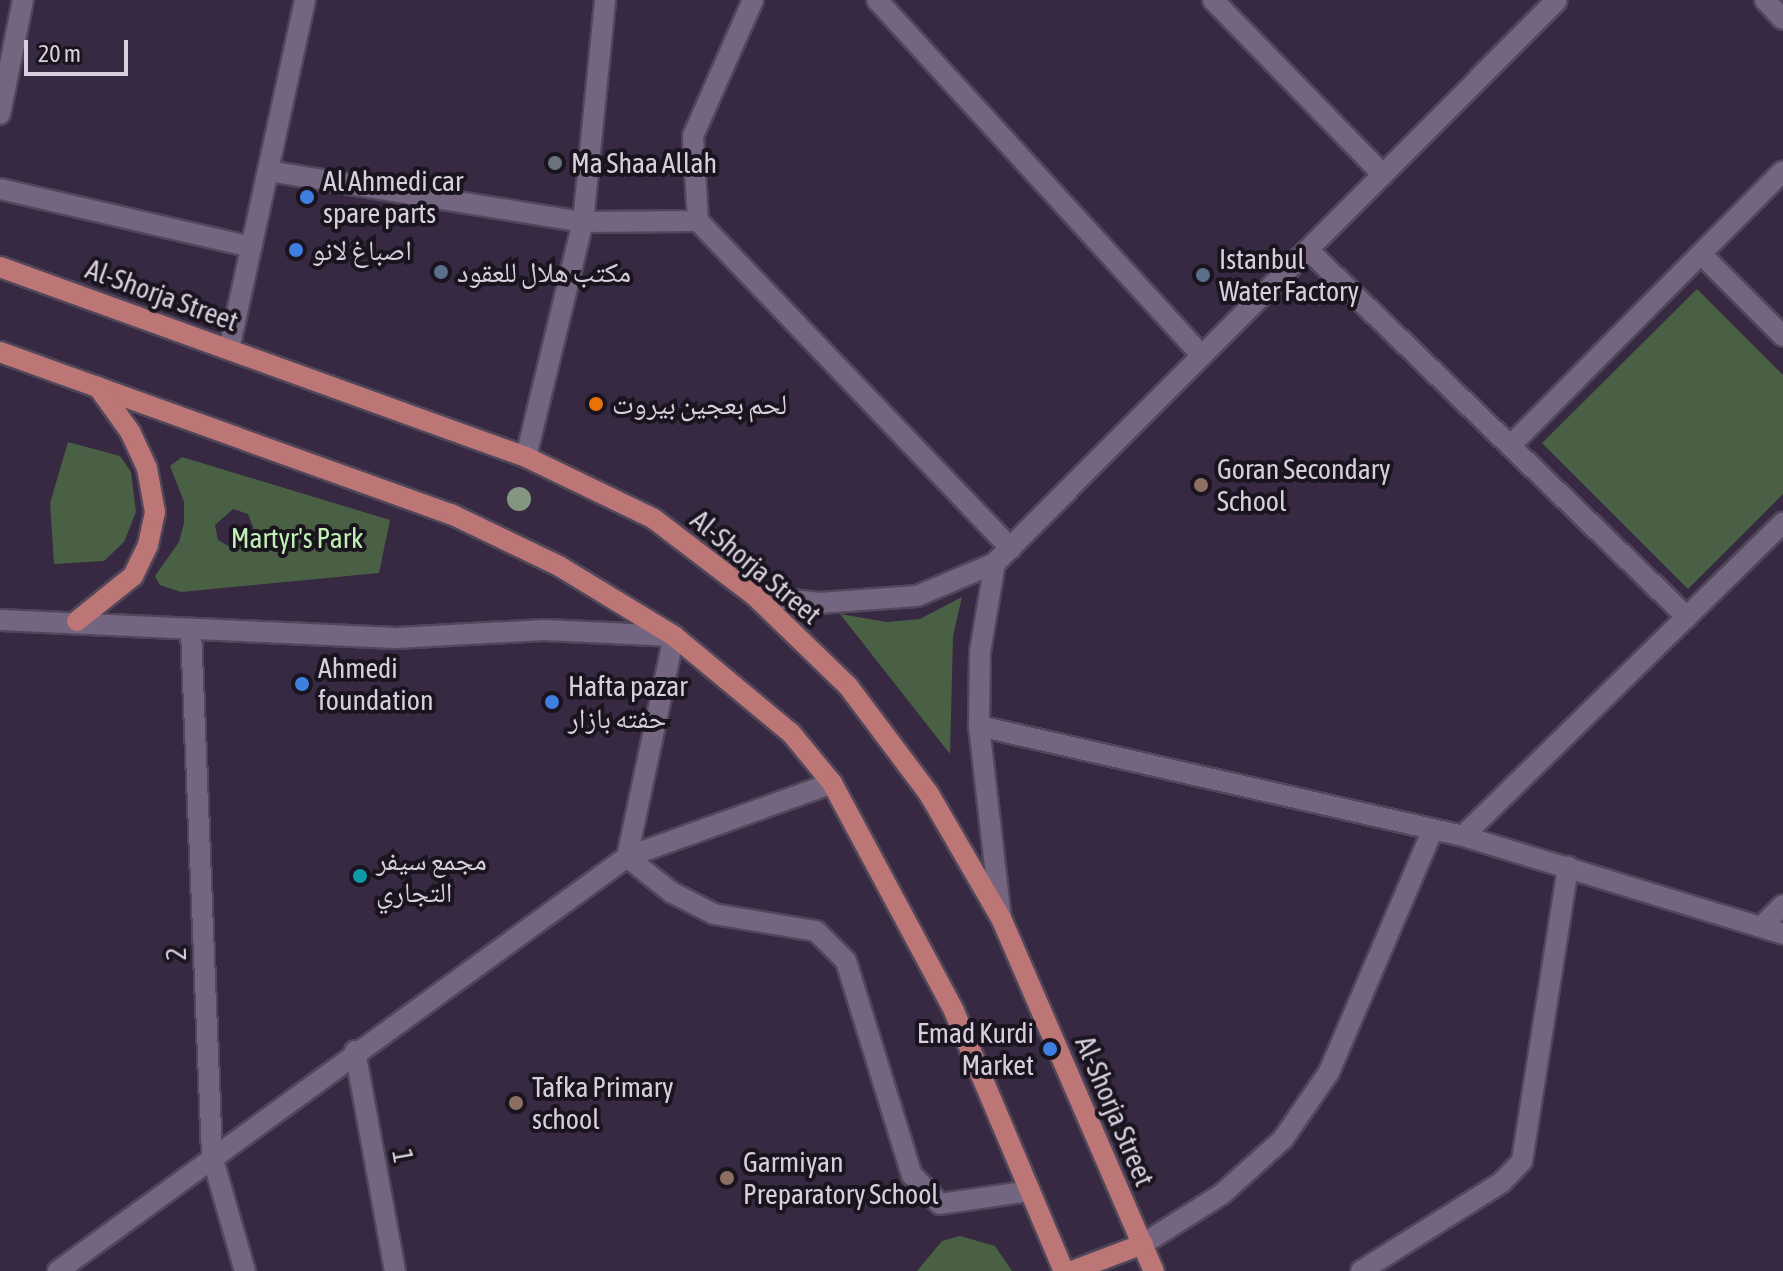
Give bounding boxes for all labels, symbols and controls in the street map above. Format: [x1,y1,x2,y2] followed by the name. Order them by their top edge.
[28,24,132,74] scale bar
[38,40,81,67] text: 20 m
[571,146,717,180] place label: Ma Shaa Allah
[546,154,564,172] marker: Ma Shaa Allah
[323,164,463,230] place label: Al Ahmedi car spare parts
[298,188,316,206] marker: Al Ahmedi car spare parts
[312,233,412,267] place label: اصباغ لانو
[287,241,305,259] marker: اصباغ لانو
[1219,242,1359,308] place label: Istanbul Water Factory
[81,252,243,338] street label: Al-Shorja Street
[457,255,631,289] place label: مكتب هلال للعقود
[432,263,450,281] marker: مكتب هلال للعقود
[1194,266,1212,284] marker: Istanbul Water Factory
[612,387,787,421] place label: لحم بعجين بيروت
[587,395,605,413] marker: لحم بعجين بيروت
[1217,452,1391,518] place label: Goran Secondary School
[1192,476,1210,494] marker: Goran Secondary School
[684,503,828,631] street label: Al-Shorja Street
[231,521,363,555] park label: Martyr's Park
[318,651,434,717] place label: Ahmedi foundation
[568,669,688,735] place label: Hafta pazar حفته بازار
[293,675,311,693] marker: Ahmedi foundation
[543,693,561,711] marker: Hafta pazar حفته بازار
[376,843,487,909] place label: مجمع سيفر التجاري
[351,867,369,885] marker: مجمع سيفر التجاري
[159,947,193,961] street label: 2
[917,1016,1034,1082] place label: Emad Kurdi Market
[1068,1031,1162,1191] street label: Al-Shorja Street
[1041,1040,1059,1058] marker: Emad Kurdi Market
[532,1070,674,1136] place label: Tafka Primary school
[507,1094,525,1112] marker: Tafka Primary school
[743,1145,939,1211] place label: Garmiyan Preparatory School
[385,1147,421,1165] street label: 1
[718,1169,736,1187] marker: Garmiyan Preparatory School

